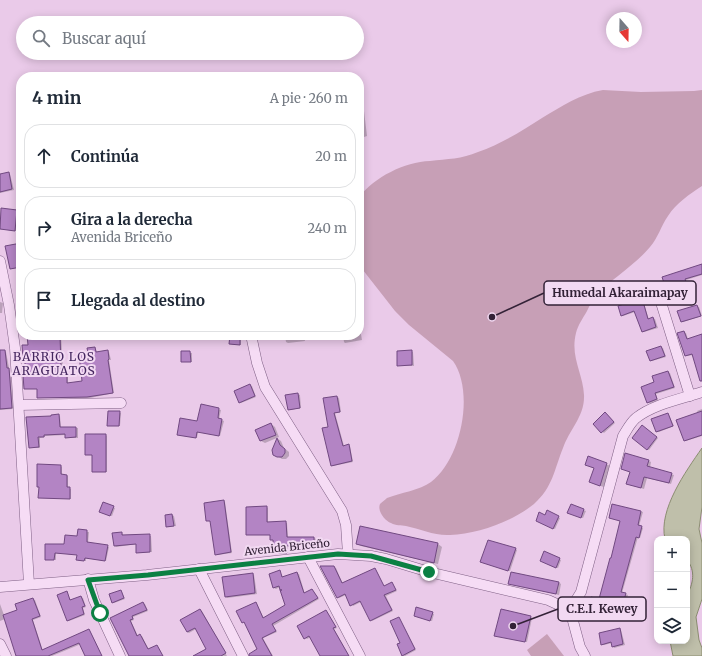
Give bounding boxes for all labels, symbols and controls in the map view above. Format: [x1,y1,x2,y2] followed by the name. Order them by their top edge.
[606,12,642,48] north arrow
[16,16,364,60] search box
[30,27,52,49] icon: search
[62,29,146,48] text: Buscar aquí
[32,87,81,109] text: 4 min
[270,90,348,107] text: A pie · 260 m
[33,145,55,167] icon: ahead
[71,147,139,166] text: Continúa
[315,148,347,165] text: 20 m
[71,210,193,229] text: Gira a la derecha
[33,217,55,239] icon: right
[307,220,347,237] text: 240 m
[71,229,172,246] text: Avenida Briceño
[544,281,696,305] callout: Humedal Akaraimapay
[552,285,689,300] text: Humedal Akaraimapay
[33,289,55,311] icon: arrive
[71,291,205,310] text: Llegada al destino
[11,349,96,378] district label: BARRIO LOS ARAGUATOS
[243,535,331,559] street label: Avenida Briceño
[654,536,690,644] map controls
[654,536,690,572] button: +
[420,563,438,581] route end
[654,572,690,608] button: −
[558,597,646,621] callout: C.E.I. Kewey
[566,601,639,616] text: C.E.I. Kewey
[91,604,109,622] route start
[654,608,690,644] button: layers

